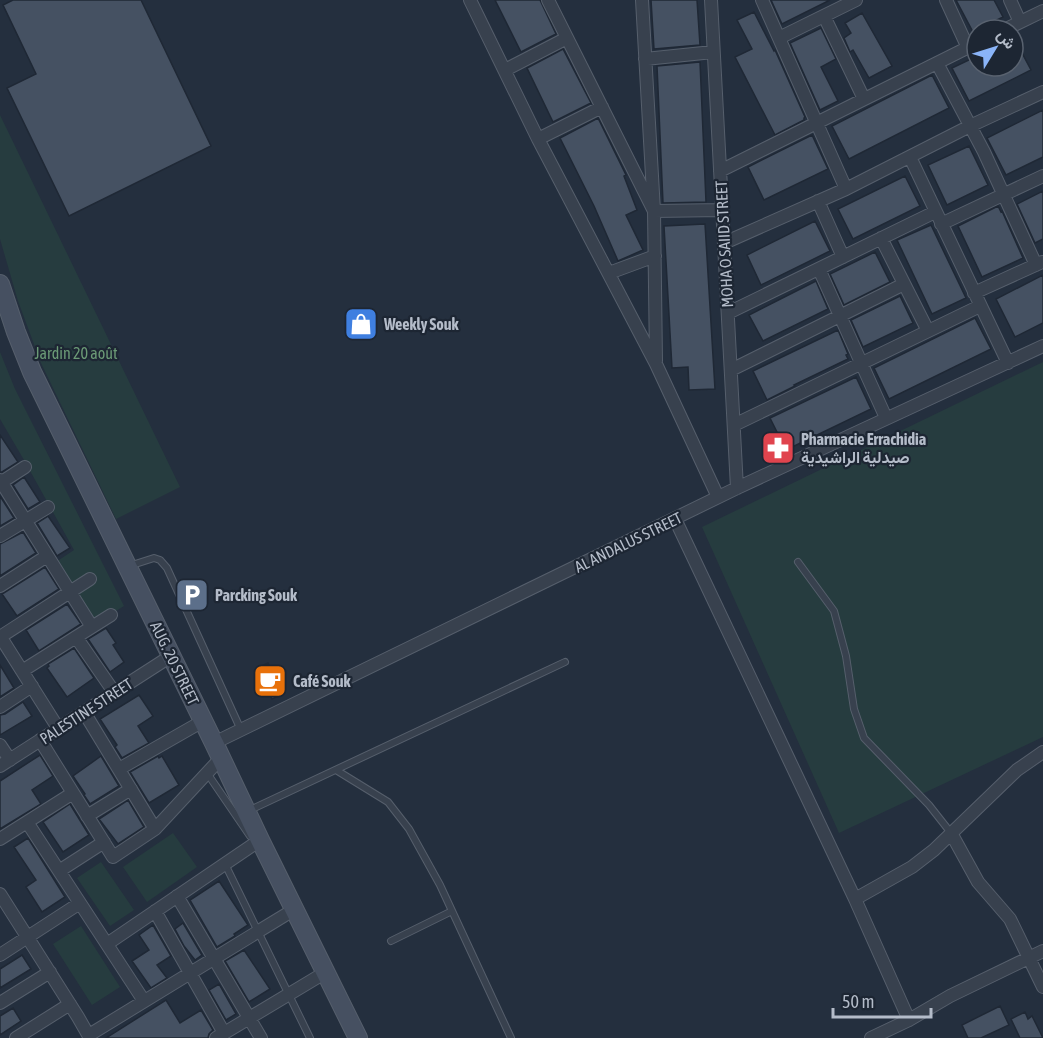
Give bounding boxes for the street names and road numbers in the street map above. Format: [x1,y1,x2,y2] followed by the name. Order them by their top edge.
[712,180,736,308] street label: MOHA O SAIID STREET
[571,508,685,576] street label: AL ANDALUS STREET
[147,618,203,708] street label: AUG. 20 STREET
[36,674,136,748] street label: PALESTINE STREET

